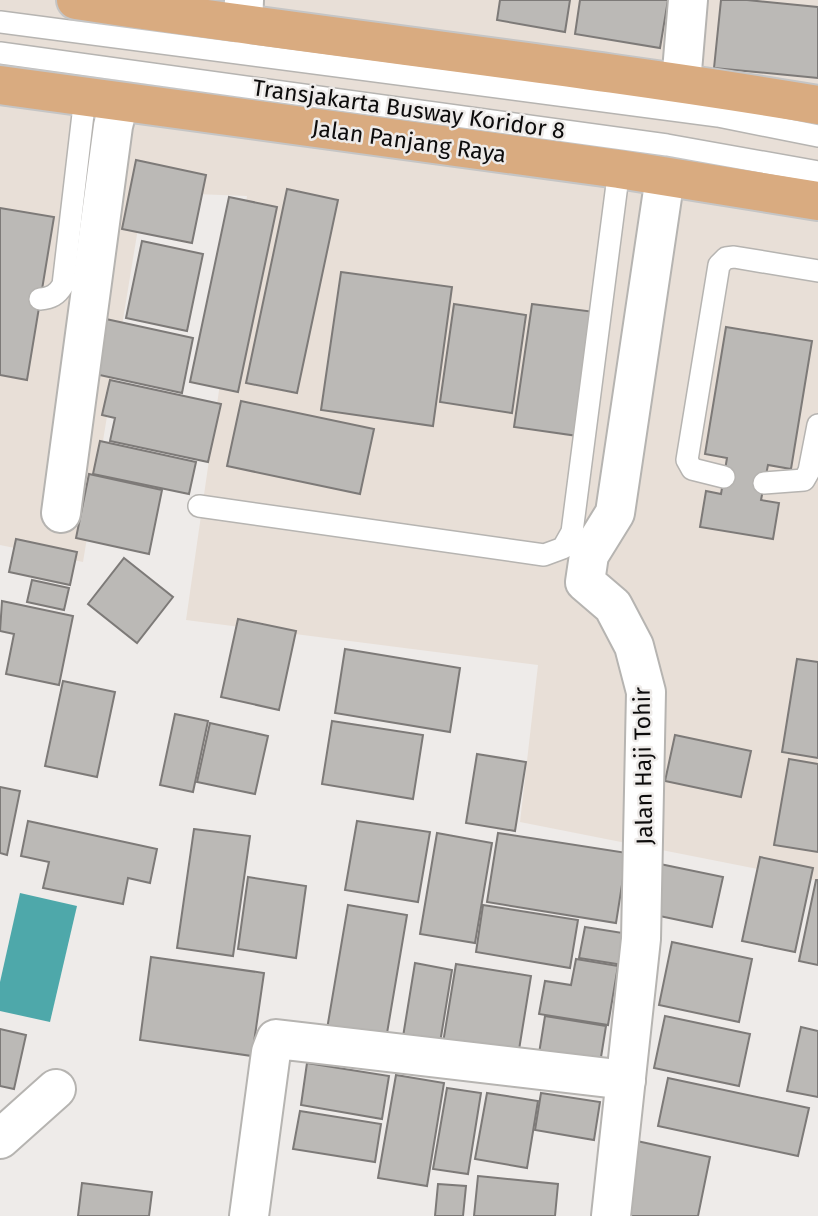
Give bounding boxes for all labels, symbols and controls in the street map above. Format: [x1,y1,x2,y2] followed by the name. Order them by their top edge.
[251,73,567,145] street label: Transjakarta Busway Koridor 8
[310,114,508,168] street label: Jalan Panjang Raya
[628,687,658,845] street label: Jalan Haji Tohir

